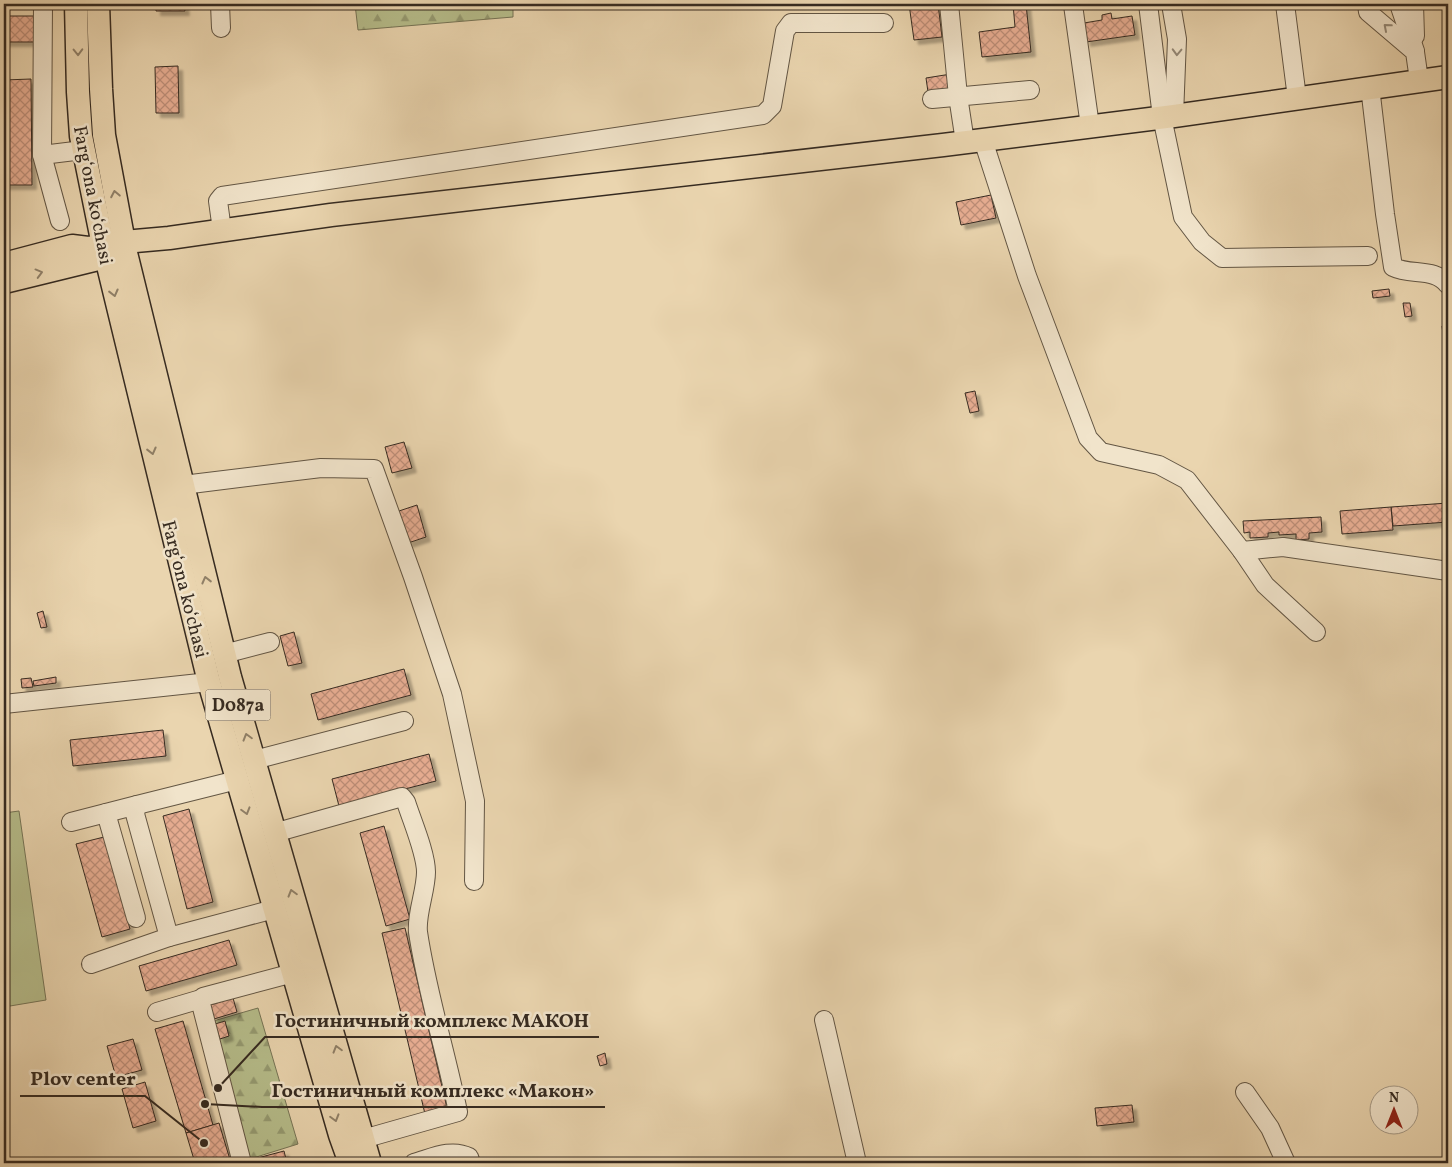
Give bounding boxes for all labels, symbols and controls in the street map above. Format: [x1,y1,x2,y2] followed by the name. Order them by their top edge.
[1383,24,1392,33] one-way arrow
[1171,48,1182,56] one-way arrow
[73,49,83,57] one-way arrow
[66,124,118,267] street label: Fargʻona koʻchasi
[111,189,121,198] one-way arrow
[35,268,44,279] one-way arrow
[108,288,119,297] one-way arrow
[147,446,157,454] one-way arrow
[154,518,214,661] street label: Fargʻona koʻchasi
[201,575,212,584] one-way arrow
[206,690,270,720] road number: D087a
[242,733,252,741] one-way arrow
[241,806,251,815] one-way arrow
[287,889,297,898] one-way arrow
[265,1002,599,1037] callout: Гостиничный комплекс МАКОН
[275,1008,589,1036] text: Гостиничный комплекс МАКОН
[332,1045,343,1054] one-way arrow
[20,1061,145,1096] callout: Plov center
[30,1066,136,1094] text: Plov center
[262,1072,605,1107] callout: Гостиничный комплекс «Макон»
[272,1078,594,1106] text: Гостиничный комплекс «Макон»
[1370,1084,1420,1134] north arrow
[1389,1089,1399,1108] text: N
[329,1114,340,1123] one-way arrow

